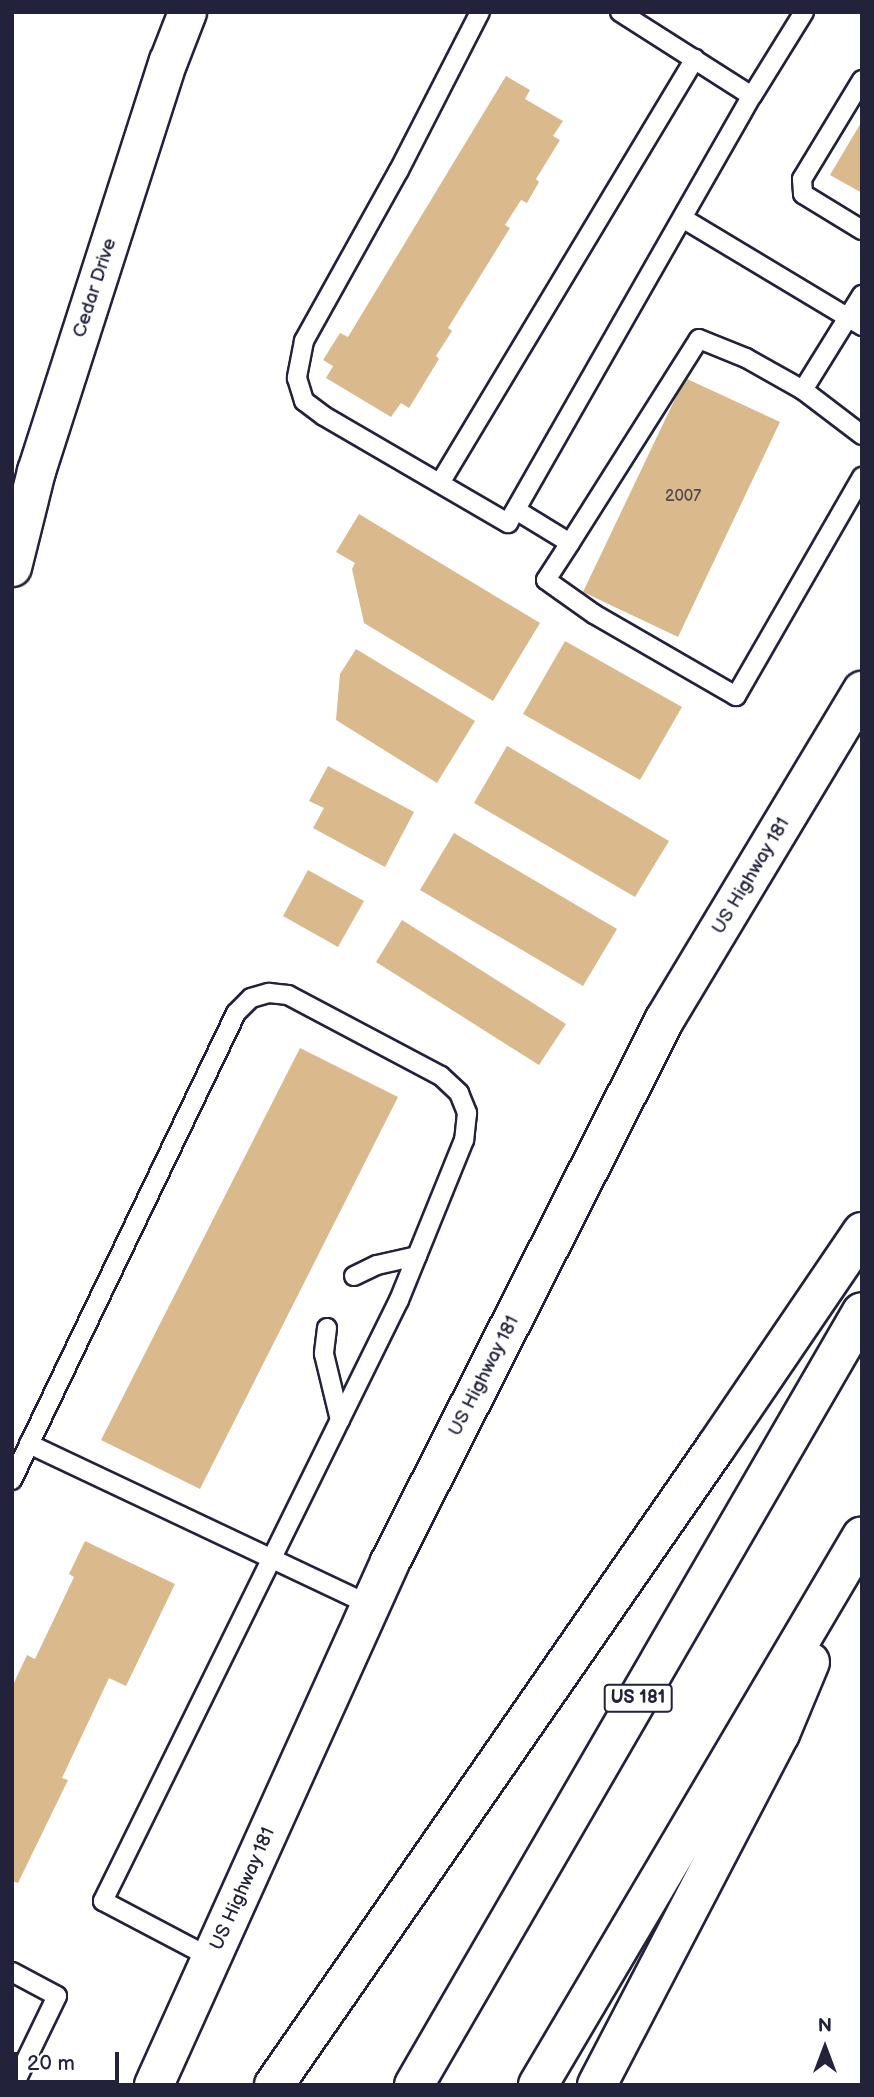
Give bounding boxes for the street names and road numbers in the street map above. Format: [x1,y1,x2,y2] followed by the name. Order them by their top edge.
[68,235,122,341] street label: Cedar Drive
[707,813,795,939] street label: US Highway 181
[444,1312,524,1440] street label: US Highway 181
[603,1684,673,1713] road number: US 181
[206,1824,280,1954] street label: US Highway 181

